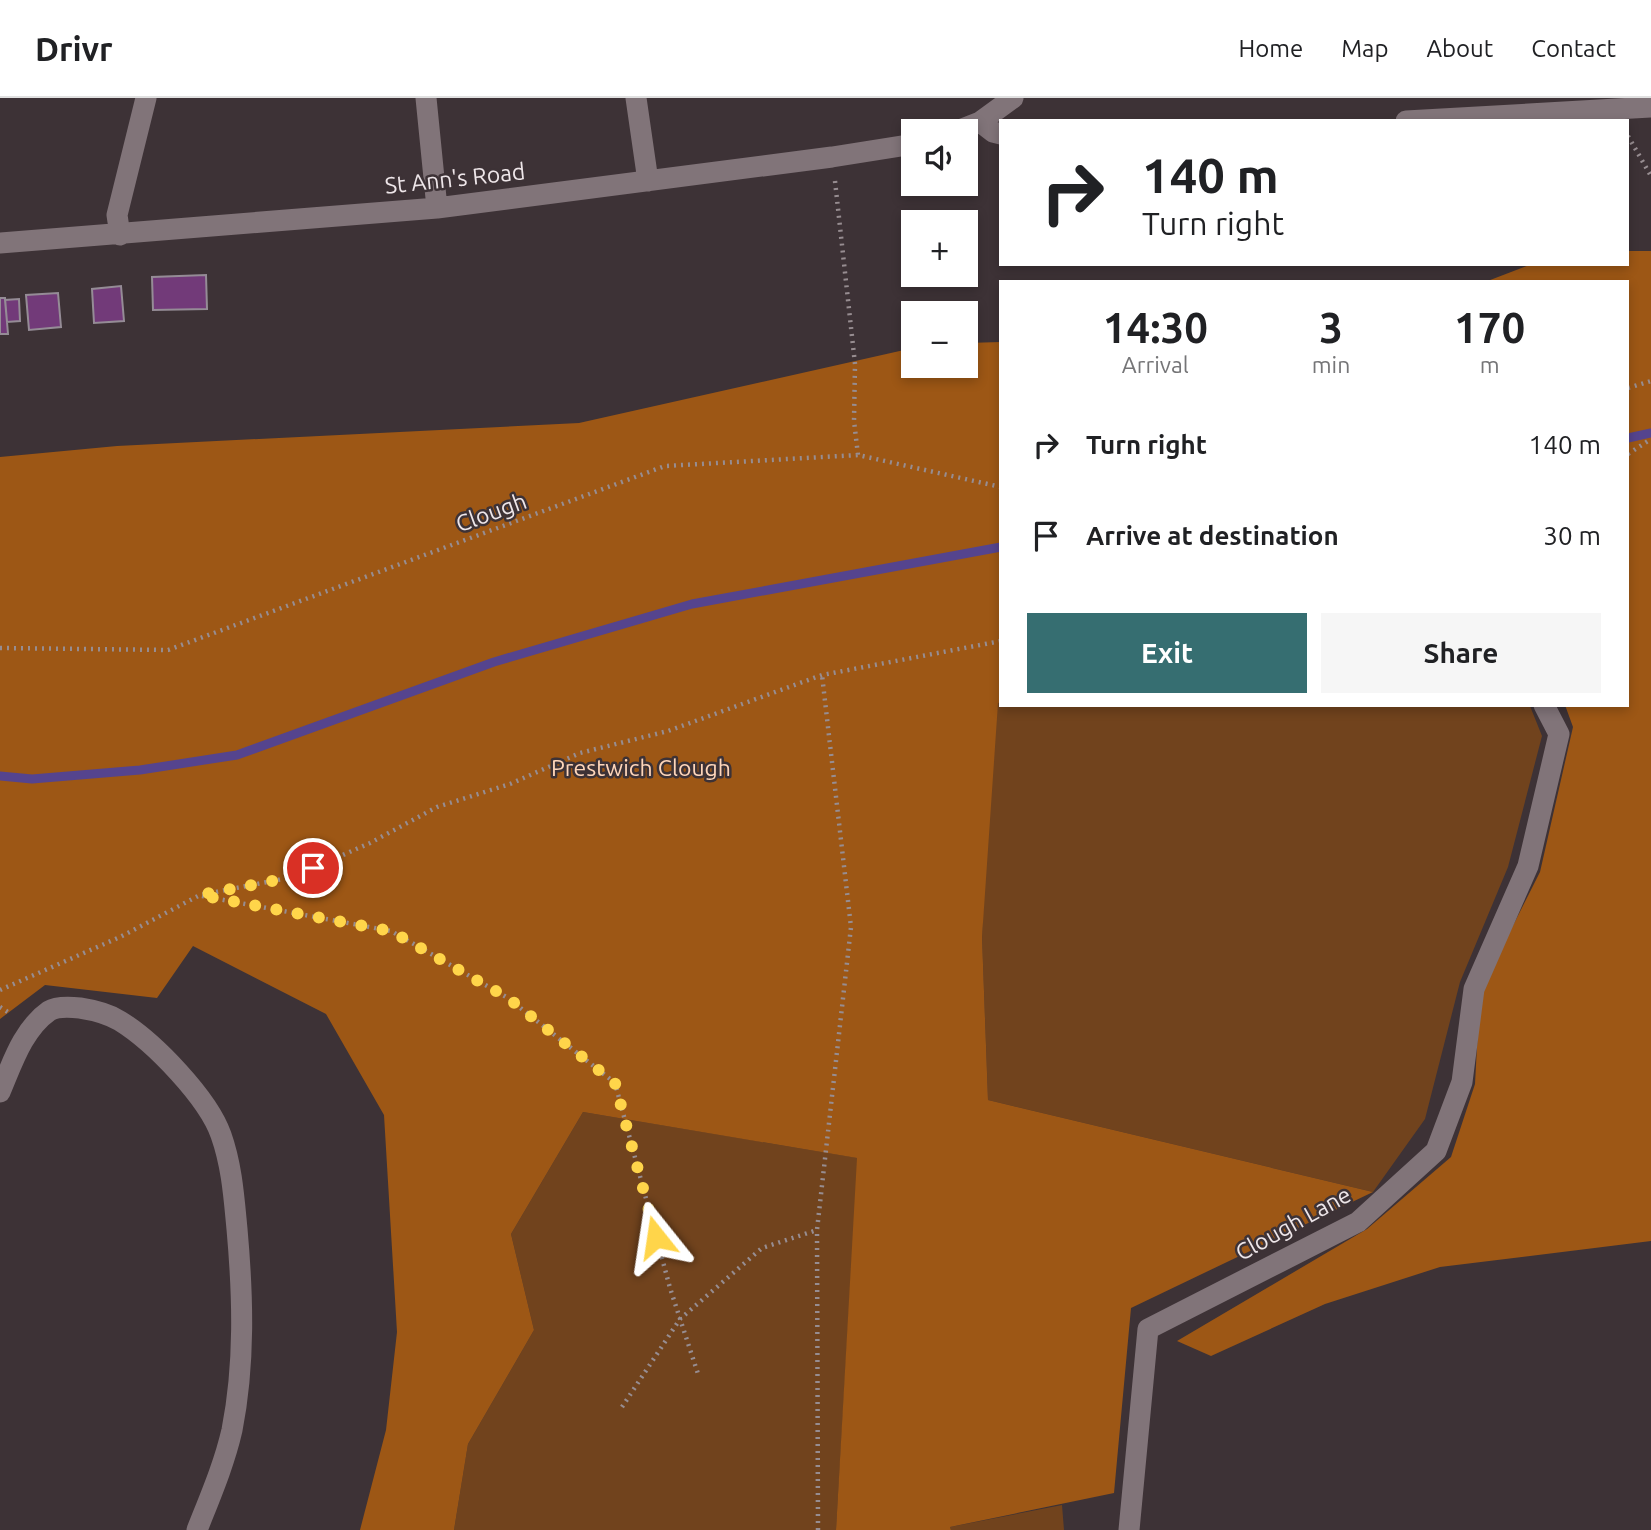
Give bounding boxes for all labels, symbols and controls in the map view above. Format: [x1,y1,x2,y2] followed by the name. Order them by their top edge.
[35,30,113,67] text: Drivr
[1238,35,1303,62] text: Home
[1341,35,1388,62] text: Map
[1426,35,1493,62] text: About
[1531,35,1616,62] text: Contact
[901,119,978,378] map controls
[901,119,978,196] button: sound
[1027,147,1118,238] icon: right
[1142,147,1279,202] text: 140 m
[384,158,526,198] street label: St Ann's Road
[1142,205,1284,241] text: Turn right
[901,210,978,287] button: +
[901,301,978,378] button: −
[1103,304,1208,351] text: 14:30
[1319,304,1343,351] text: 3
[1454,304,1525,351] text: 170
[1122,352,1189,377] text: Arrival
[1312,352,1350,377] text: min
[1480,352,1500,377] text: m
[1027,426,1065,464] icon: right
[1086,430,1207,459] text: Turn right
[1529,430,1601,459] text: 140 m
[452,488,530,536] street label: Clough
[1027,517,1065,555] icon: arrive
[1086,521,1339,550] text: Arrive at destination
[1543,521,1601,550] text: 30 m
[1027,613,1307,693] button: Exit
[1321,613,1601,693] button: Share
[551,755,731,780] park label: Prestwich Clough
[283,838,343,898] pin
[294,849,332,887] icon: arrive
[1231,1181,1355,1265] street label: Clough Lane
[619,1200,693,1274] position arrow

